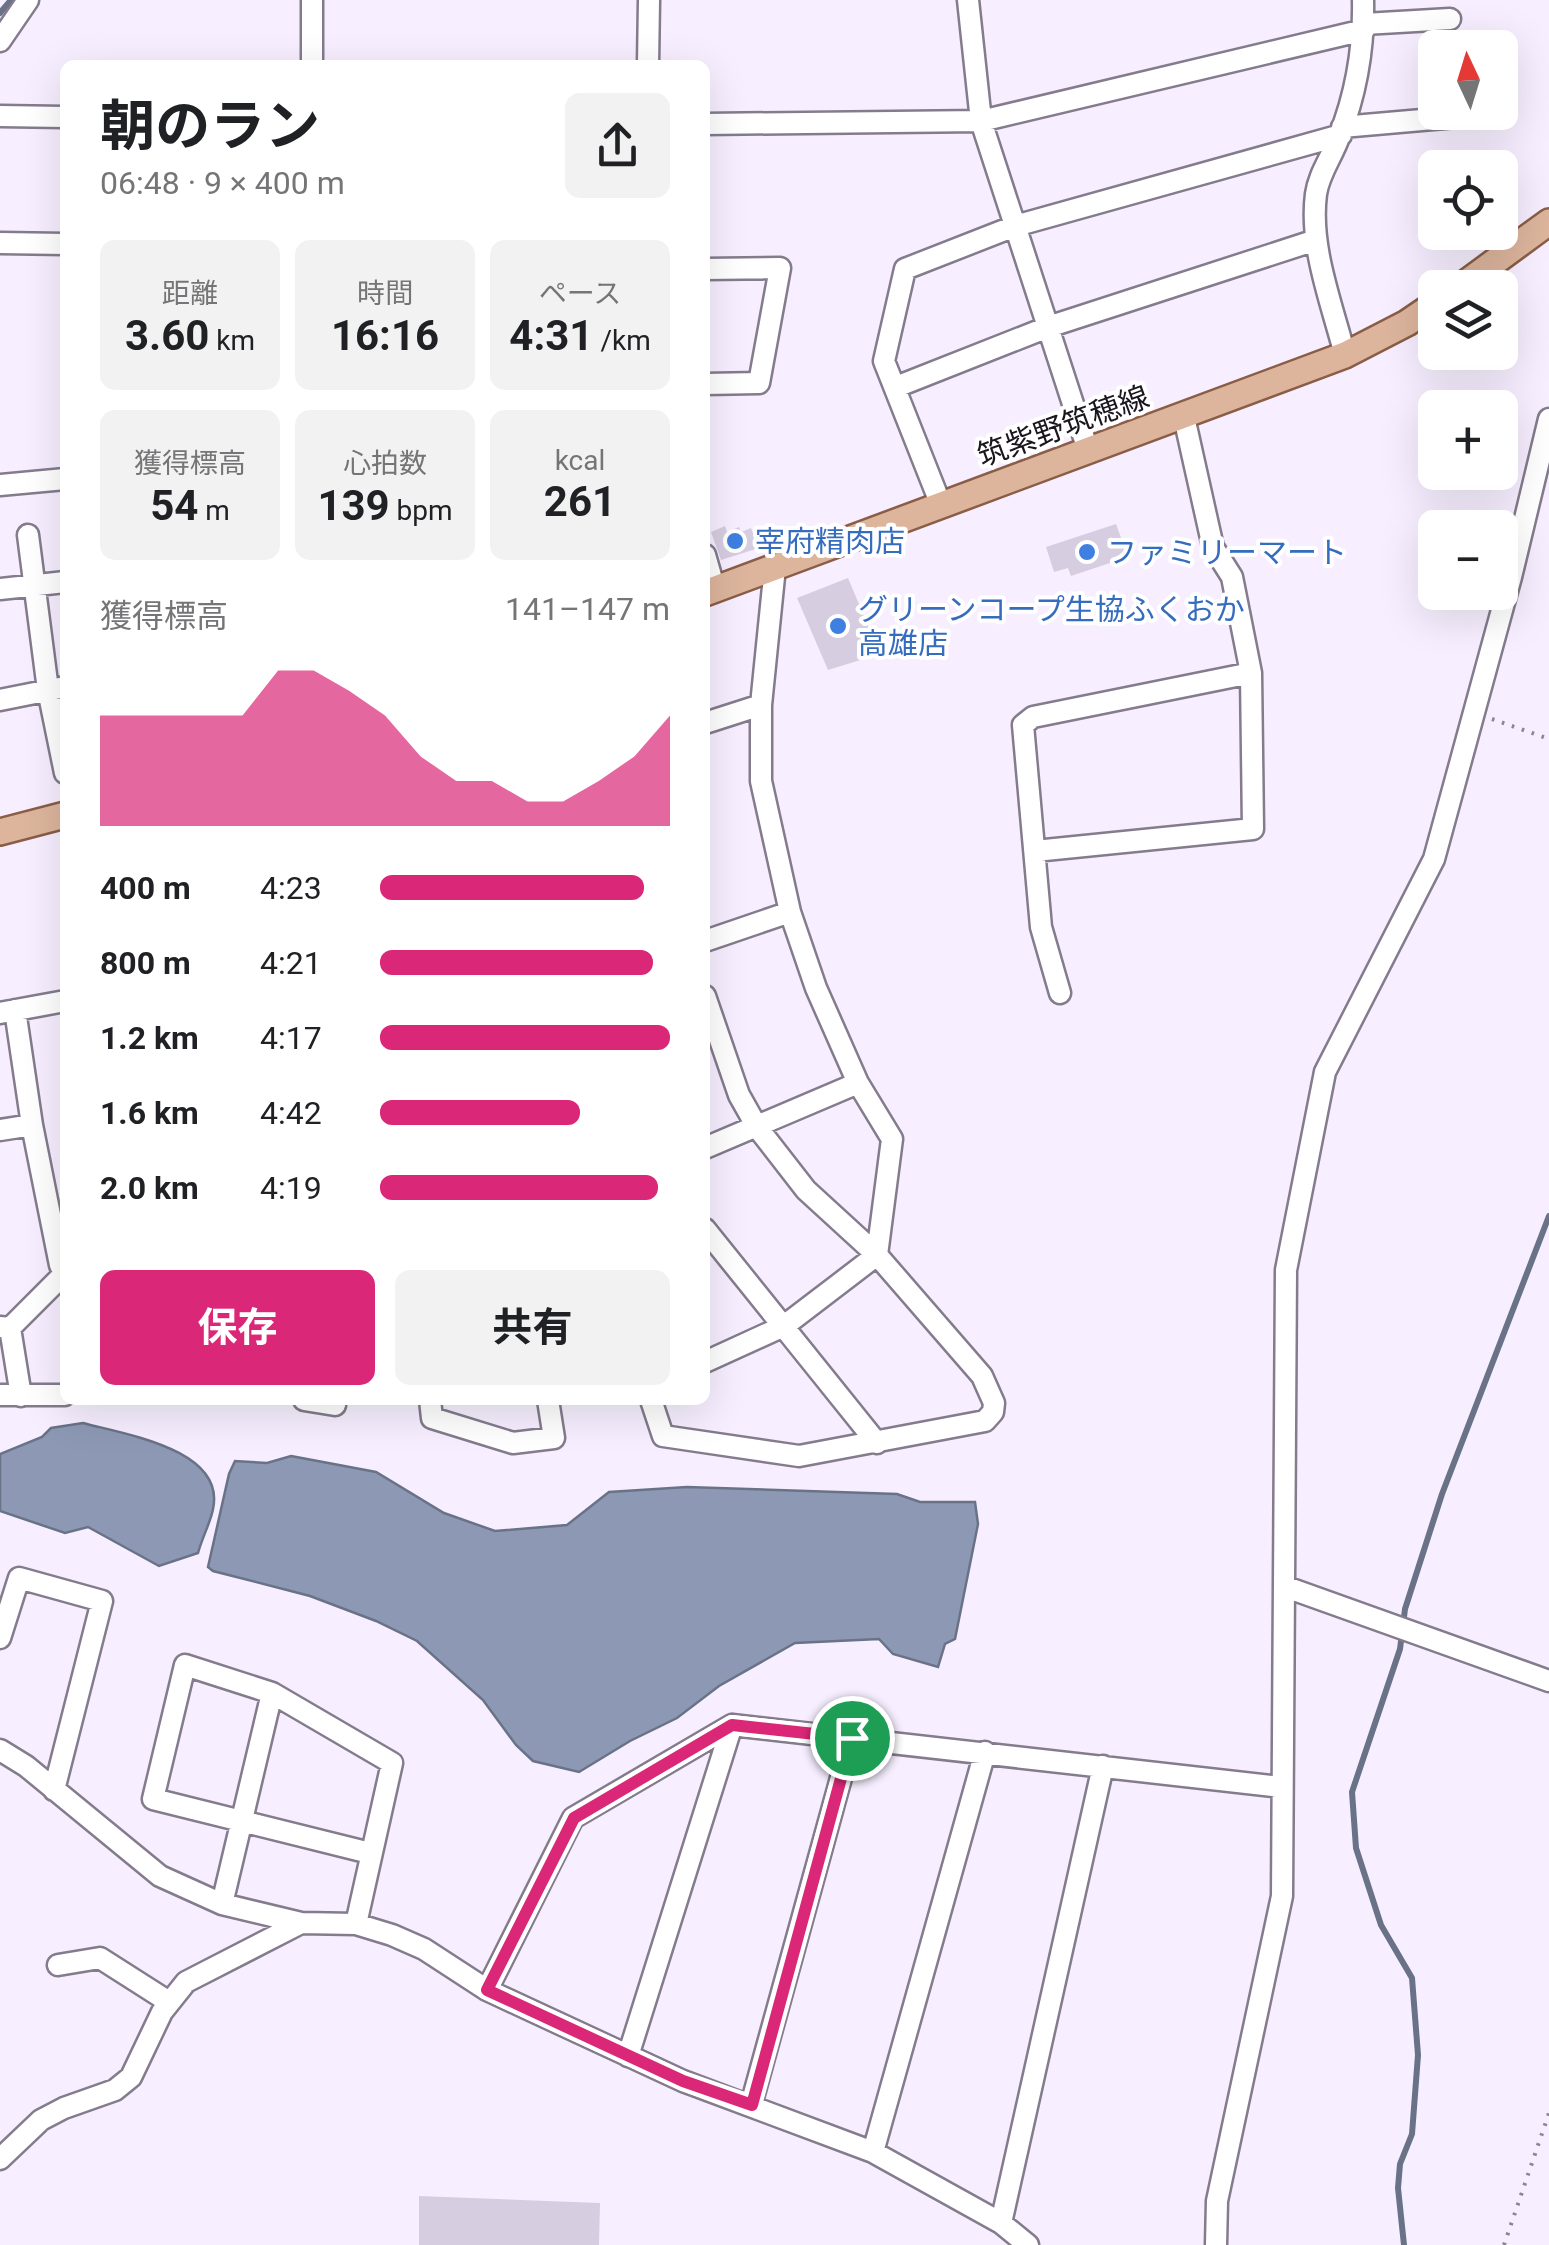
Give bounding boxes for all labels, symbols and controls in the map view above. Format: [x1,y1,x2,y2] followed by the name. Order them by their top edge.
[1418,30,1518,130] north arrow
[1418,30,1518,610] map controls
[565,93,670,198] button: share
[100,94,320,158] text: 朝のラン
[1418,150,1518,250] button: locate
[100,164,345,202] text: 06:48 · 9 × 400 m
[1418,270,1518,370] button: layers
[162,277,218,310] text: 距離
[357,277,413,310] text: 時間
[539,277,621,310] text: ペース
[125,311,209,360] text: 3.60
[331,311,439,360] text: 16:16
[509,311,593,360] text: 4:31
[209,324,255,357] text: km
[593,324,651,357] text: /km
[972,379,1154,473] street label: 筑紫野筑穂線
[1418,390,1518,490] button: +
[555,444,605,477] text: kcal
[134,447,246,480] text: 獲得標高
[343,447,427,480] text: 心拍数
[544,477,616,526] text: 261
[150,481,198,530] text: 54
[317,481,390,530] text: 139
[198,494,230,527] text: m
[390,494,453,527] text: bpm
[1418,510,1518,610] button: −
[755,524,905,559] place label: 宰府精肉店
[724,530,746,552] marker: 宰府精肉店
[1107,535,1347,570] place label: ファミリーマート
[1076,541,1098,563] marker: ファミリーマート
[505,590,670,628] text: 141–147 m
[858,592,1245,661] place label: グリーンコープ生協ふくおか 高雄店
[100,597,228,635] text: 獲得標高
[827,615,849,637] marker: グリーンコープ生協ふくおか 高雄店
[100,869,191,907] text: 400 m
[260,869,322,907] text: 4:23
[100,944,191,982] text: 800 m
[260,944,322,982] text: 4:21
[100,1019,199,1057] text: 1.2 km
[260,1019,322,1057] text: 4:17
[100,1094,199,1132] text: 1.6 km
[260,1094,322,1132] text: 4:42
[100,1169,199,1207] text: 2.0 km
[260,1169,322,1207] text: 4:19
[100,1270,375,1385] button: 保存
[395,1270,670,1385] button: 共有
[810,1696,895,1781] pin
[825,1711,880,1766] icon: arrive

